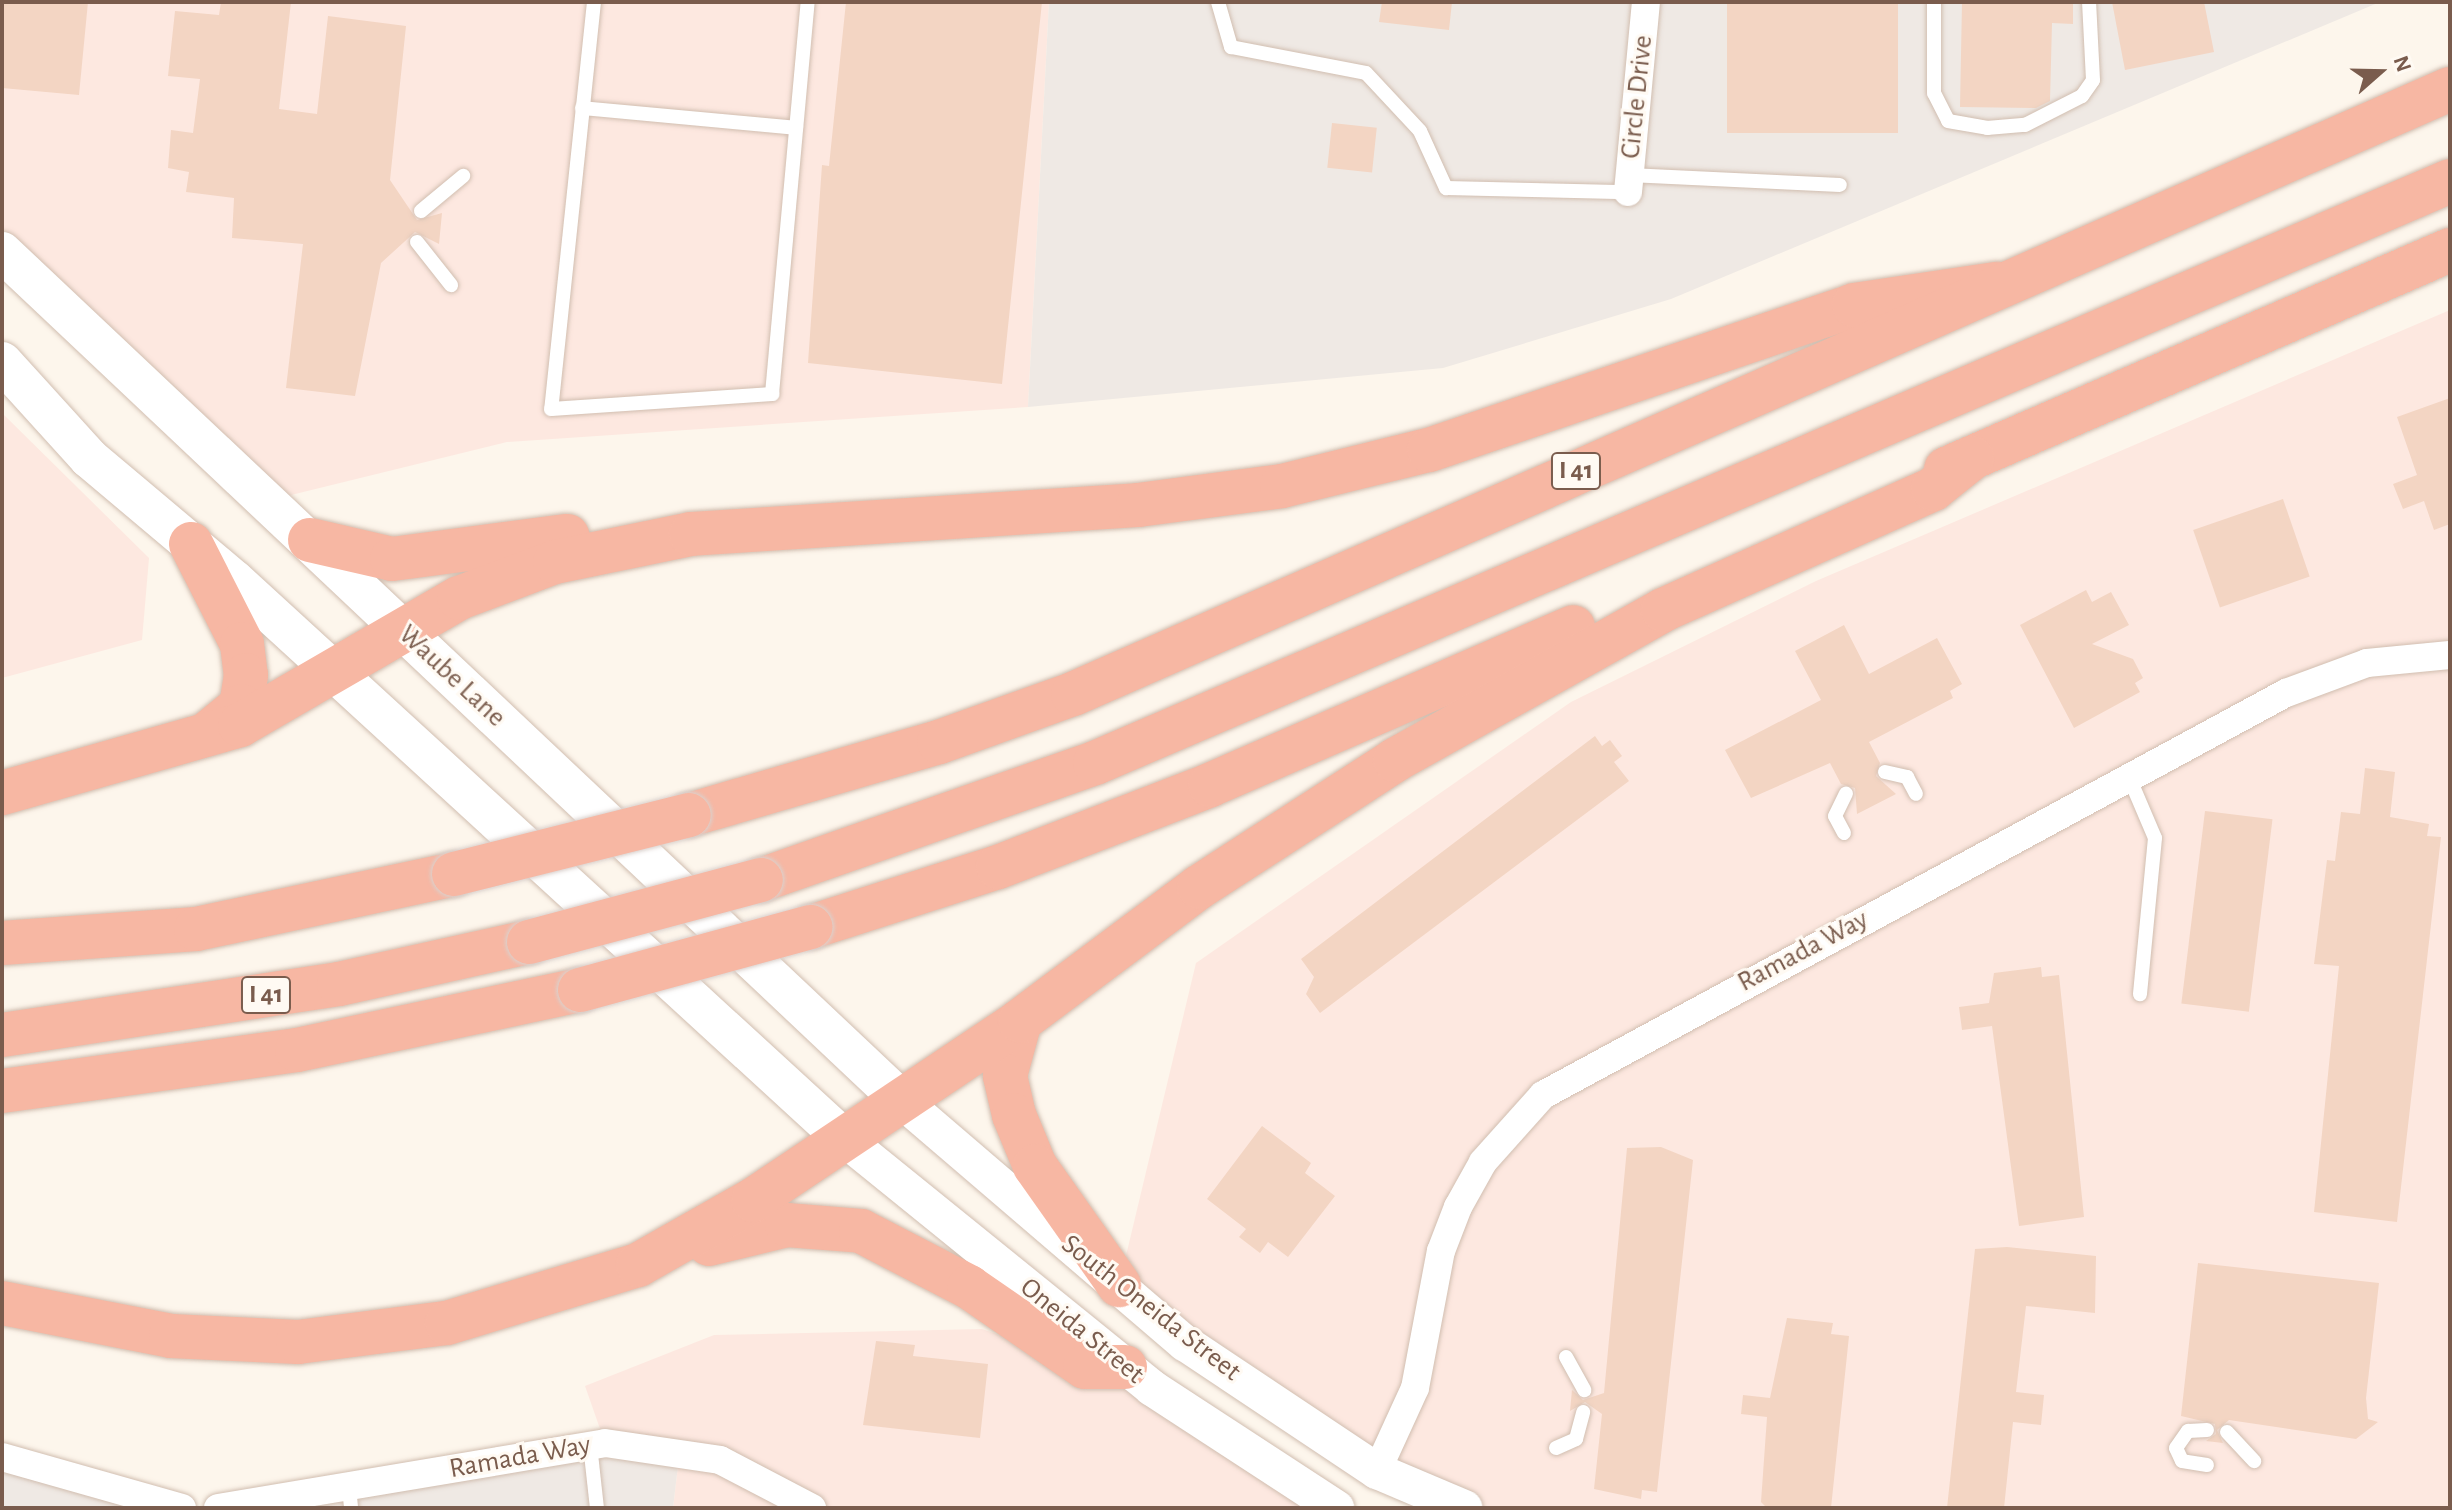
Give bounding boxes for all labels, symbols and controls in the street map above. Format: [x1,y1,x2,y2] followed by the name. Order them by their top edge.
[2340,32,2420,112] north arrow
[1614,34,1660,160] street label: Circle Drive
[2390,53,2416,75] text: N
[1550,449,1602,493] road number: I 41
[391,618,513,734] street label: Waube Lane
[1732,903,1874,999] street label: Ramada Way
[240,973,292,1017] road number: I 41
[1054,1227,1248,1389] street label: South Oneida Street
[1013,1271,1151,1391] street label: Oneida Street
[447,1428,593,1486] street label: Ramada Way

